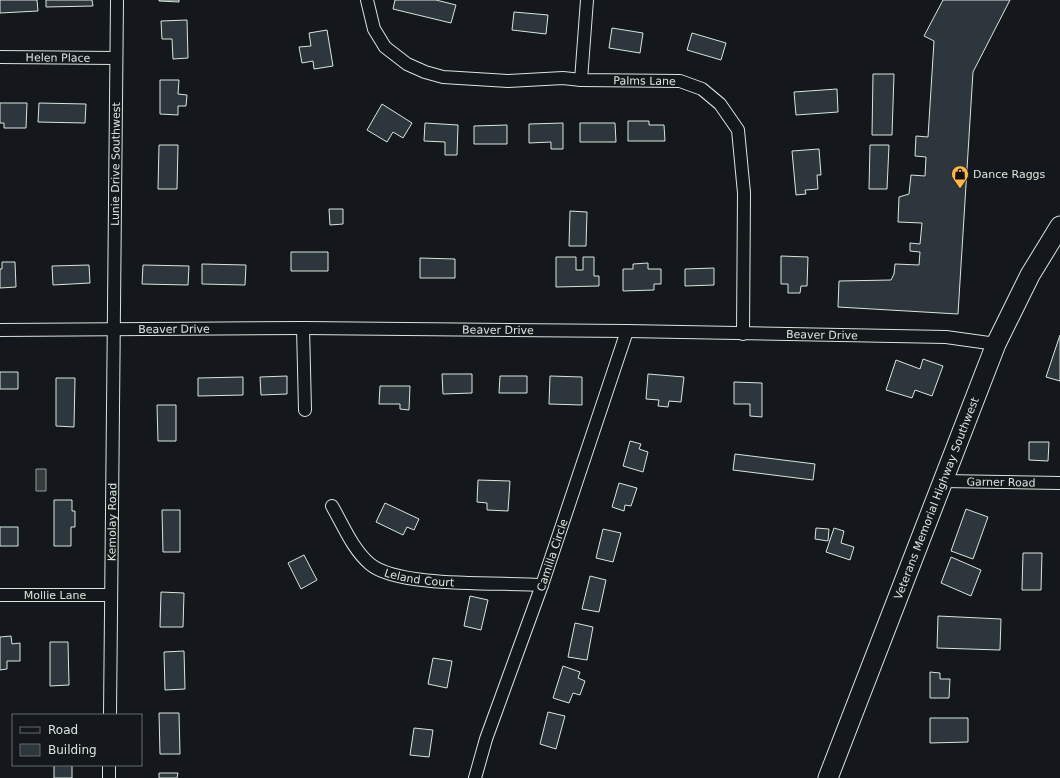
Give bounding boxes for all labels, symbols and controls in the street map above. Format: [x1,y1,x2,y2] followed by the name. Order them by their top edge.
[26,51,91,64] street label: Helen Place
[613,74,676,87] street label: Palms Lane
[108,101,123,226] street label: Lunie Drive Southwest
[950,164,970,189] shop icon: Dance Raggs
[973,168,1046,181] place label: Dance Raggs
[138,322,210,336] street label: Beaver Drive
[462,323,534,337] street label: Beaver Drive
[786,327,858,342] street label: Beaver Drive
[891,395,982,601] street label: Veterans Memorial Highway Southwest
[966,475,1036,489] street label: Garner Road
[105,483,119,561] street label: Kemolay Road
[534,517,570,593] street label: Camilla Circle
[383,566,455,589] street label: Leland Court
[24,589,86,602] street label: Mollie Lane
[12,714,142,766] legend
[48,723,78,737] text: Road
[48,743,97,757] text: Building

